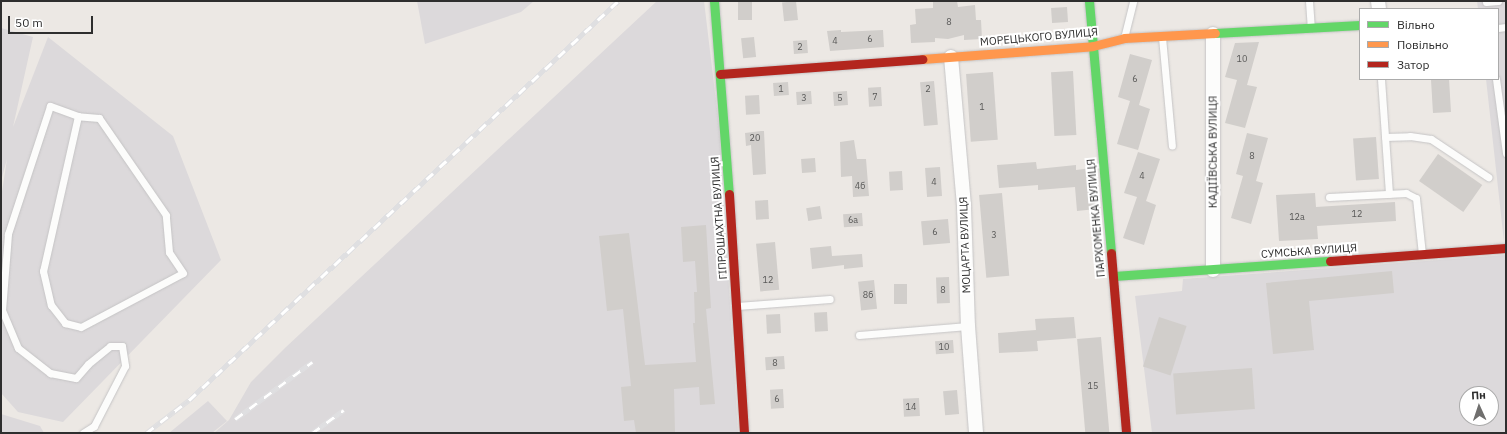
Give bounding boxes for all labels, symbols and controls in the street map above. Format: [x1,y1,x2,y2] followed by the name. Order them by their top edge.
[10,8,95,34] scale bar
[1359,8,1499,80] legend
[15,15,43,30] text: 50 m
[946,17,952,27] house number: 8
[1397,17,1435,32] text: Вільно
[979,25,1099,49] street label: МОРЕЦЬКОГО ВУЛИЦЯ
[867,34,873,44] house number: 6
[832,36,838,46] house number: 4
[1397,37,1449,52] text: Повільно
[797,42,803,52] house number: 2
[1237,54,1247,64] house number: 10
[1397,57,1429,72] text: Затор
[1132,74,1138,84] house number: 6
[778,84,784,94] house number: 1
[925,84,931,94] house number: 2
[872,92,878,102] house number: 7
[801,93,807,103] house number: 3
[837,93,843,103] house number: 5
[1206,96,1220,208] street label: КАДІЇВСЬКА ВУЛИЦЯ
[979,102,985,112] house number: 1
[750,133,760,143] house number: 20
[1249,151,1255,161] house number: 8
[708,156,730,280] street label: ГІПРОШАХТНА ВУЛИЦЯ
[1084,158,1108,278] street label: ПАРХОМЕНКА ВУЛИЦЯ
[1139,171,1145,181] house number: 4
[931,177,937,187] house number: 4
[855,181,865,191] house number: 4б
[957,196,973,294] street label: МОЦАРТА ВУЛИЦЯ
[1352,209,1362,219] house number: 12
[1289,212,1305,222] house number: 12а
[848,215,858,225] house number: 6а
[932,227,938,237] house number: 6
[991,230,997,240] house number: 3
[1260,241,1358,261] street label: СУМСЬКА ВУЛИЦЯ
[763,275,773,285] house number: 12
[940,285,946,295] house number: 8
[863,290,873,300] house number: 8б
[939,342,949,352] house number: 10
[772,358,778,368] house number: 8
[1088,381,1098,391] house number: 15
[1459,386,1499,426] north arrow
[1471,388,1486,402] text: Пн
[774,394,780,404] house number: 6
[906,402,916,412] house number: 14

